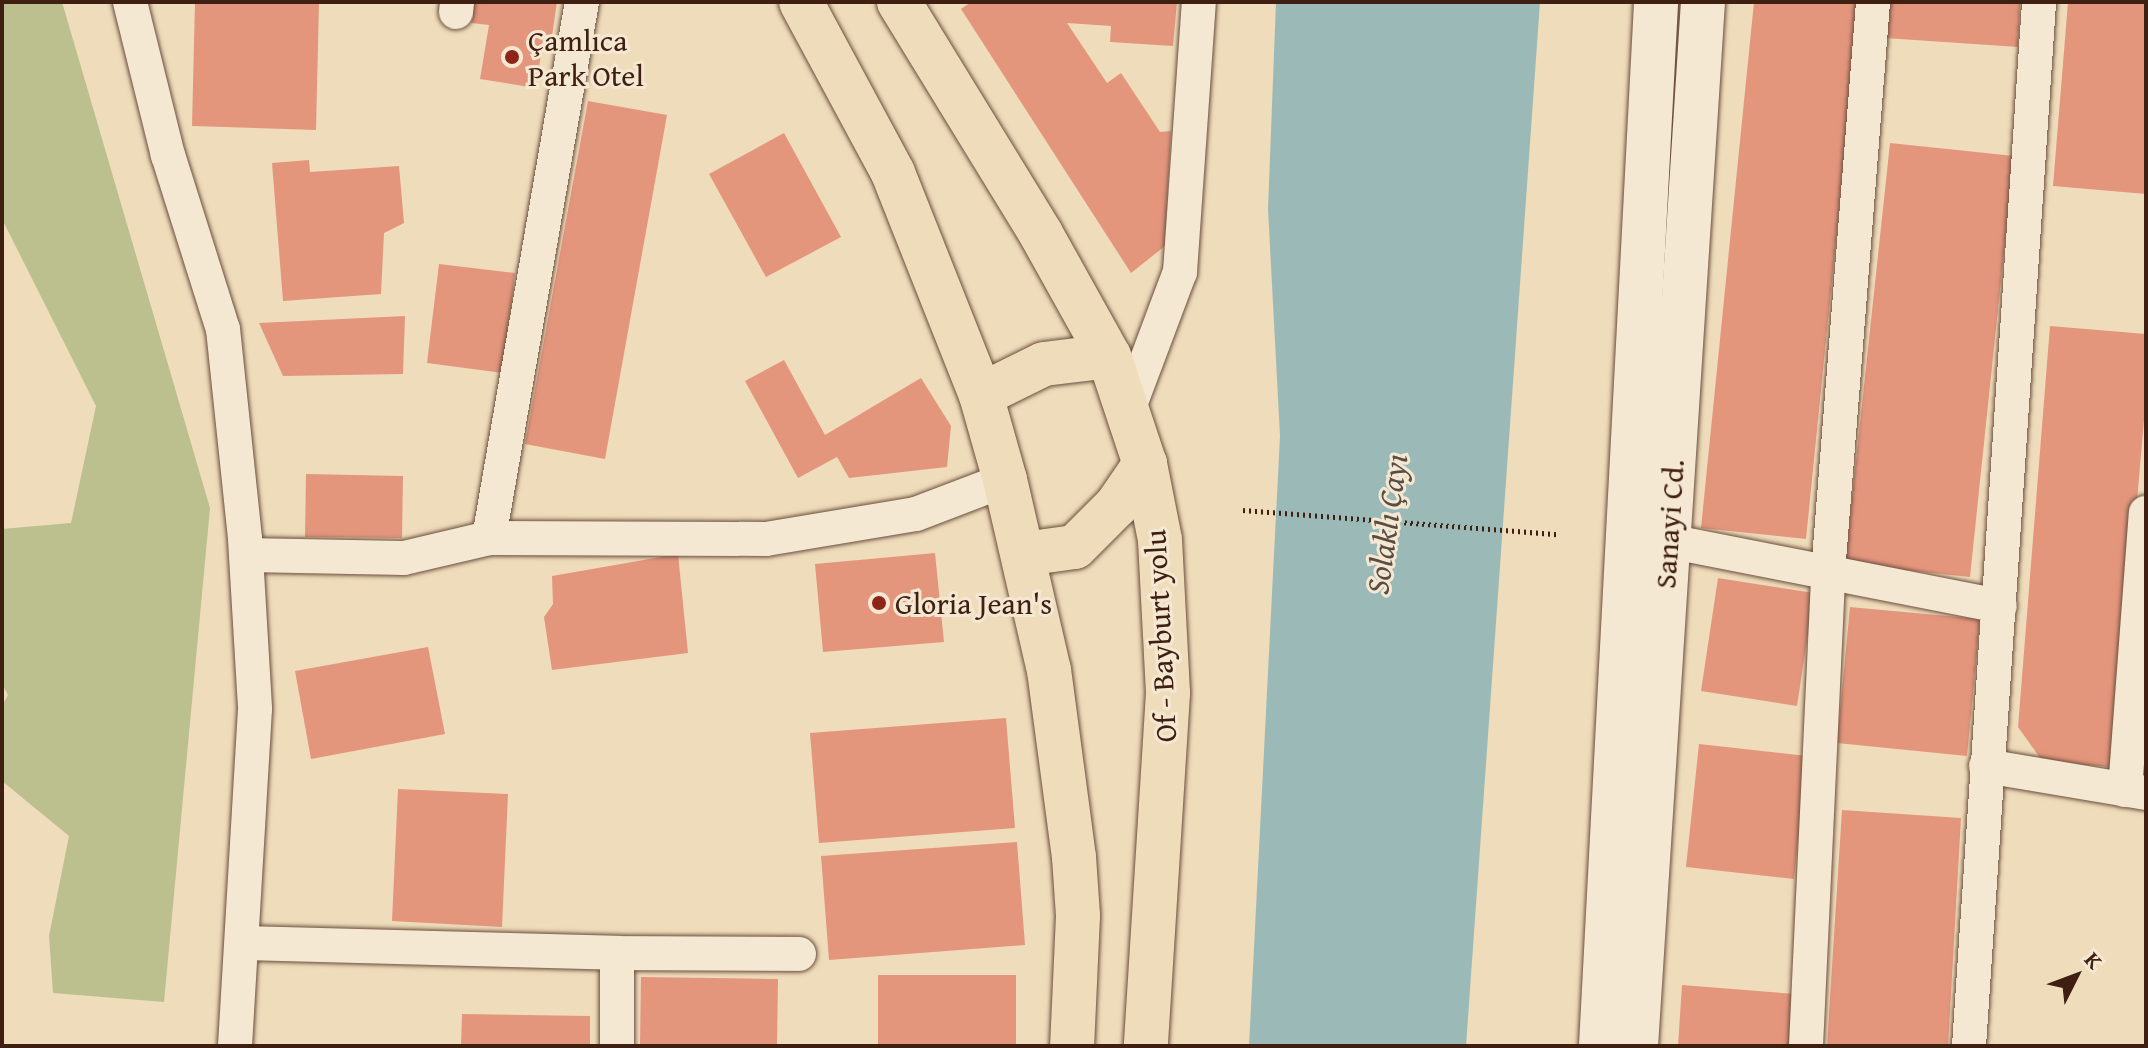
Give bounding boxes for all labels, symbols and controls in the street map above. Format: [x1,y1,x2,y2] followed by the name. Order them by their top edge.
[528,22,644,92] place label: Çamlıca Park Otel
[503,48,521,66] marker: Çamlıca Park Otel
[1358,451,1416,597] water label: Solaklı Çayı
[1647,458,1691,590] street label: Sanayi Cd.
[1136,529,1184,743] street label: Of - Bayburt yolu
[895,585,1052,621] place label: Gloria Jean's
[870,594,888,612] marker: Gloria Jean's
[2036,936,2116,1016] north arrow
[2077,944,2110,976] text: K

